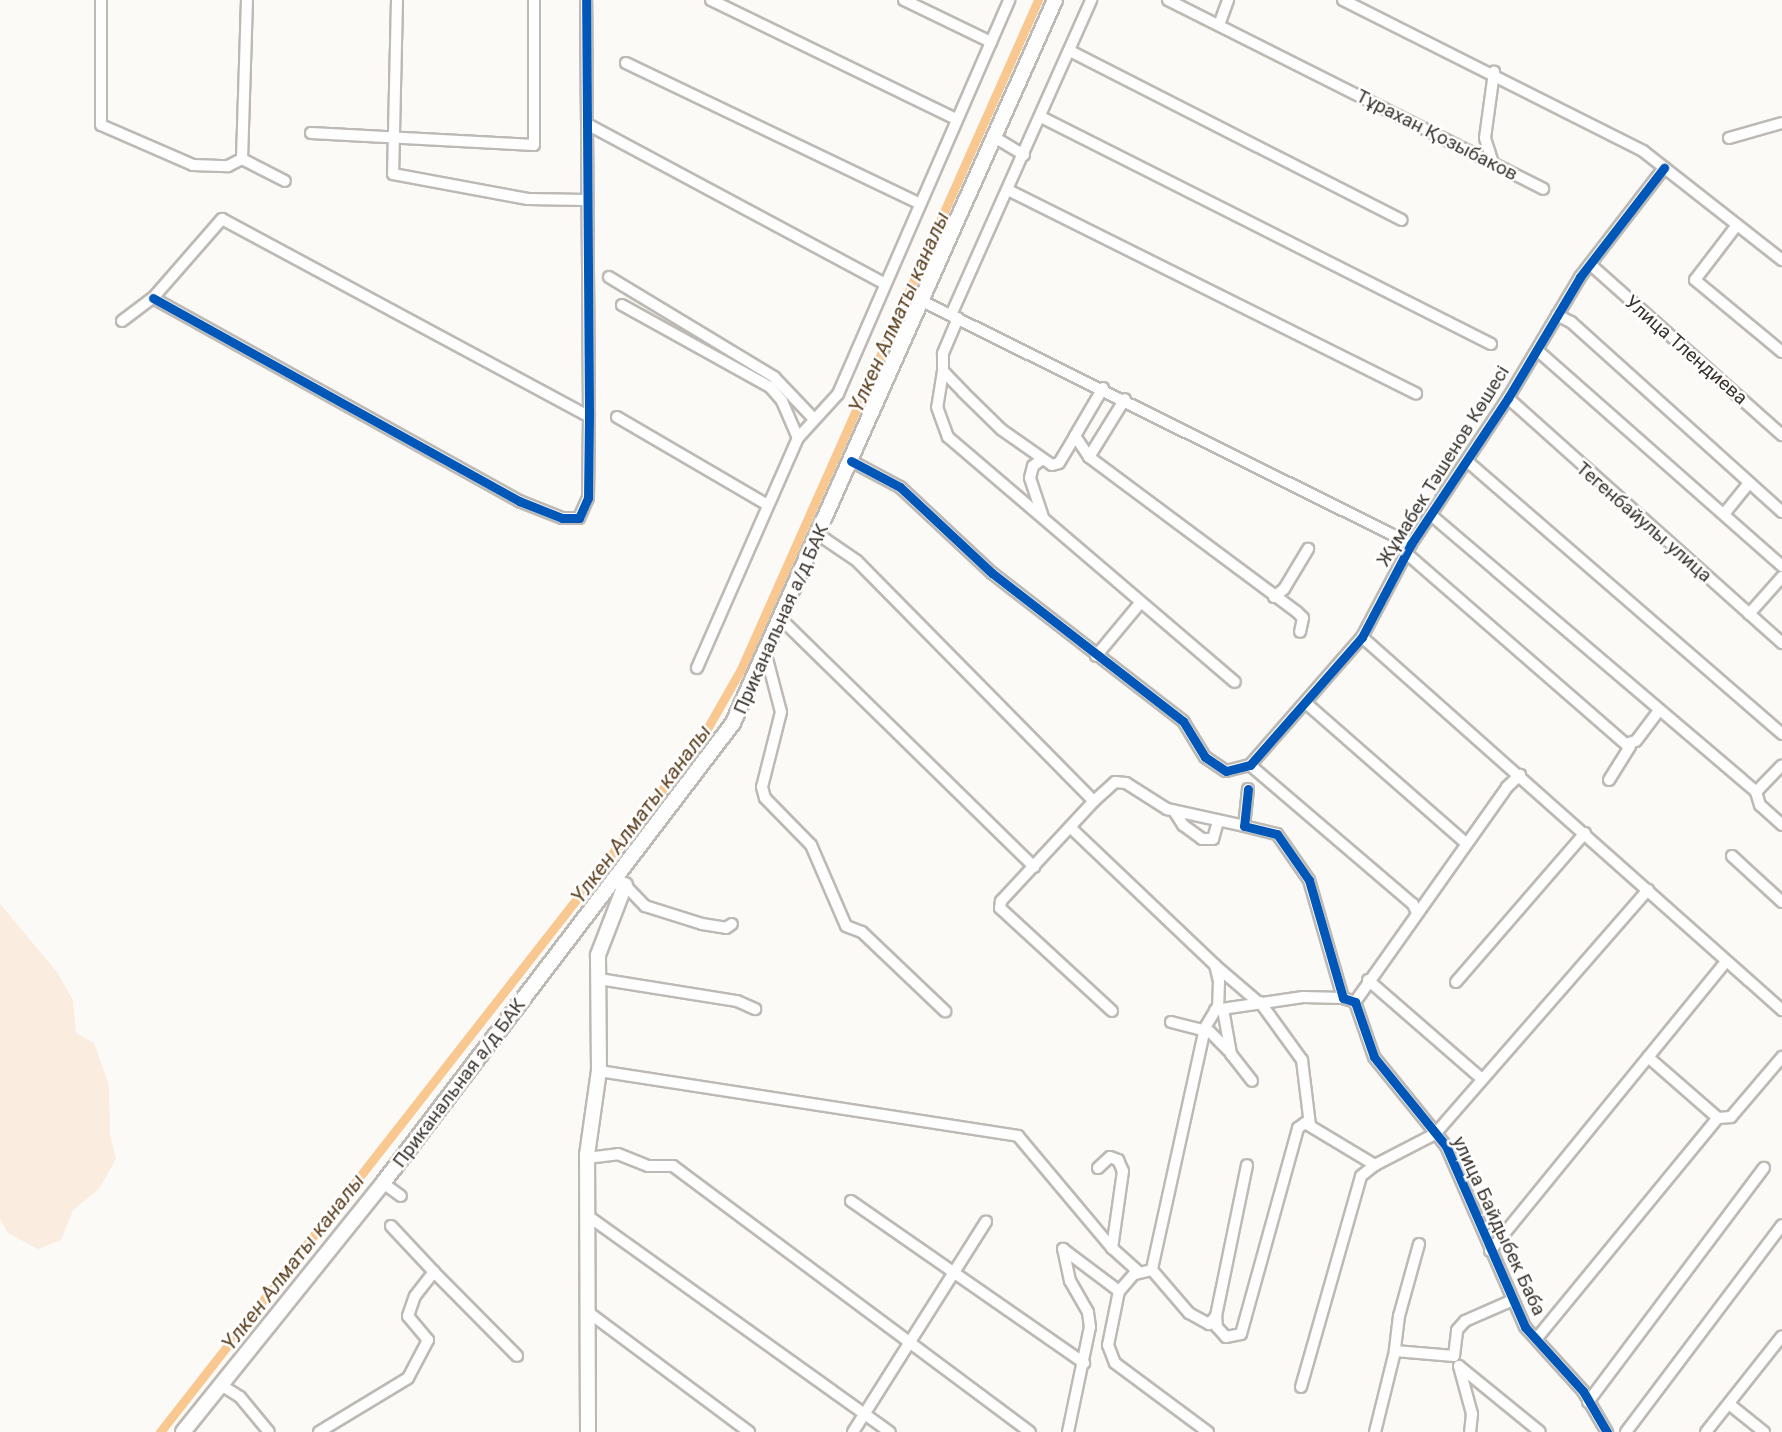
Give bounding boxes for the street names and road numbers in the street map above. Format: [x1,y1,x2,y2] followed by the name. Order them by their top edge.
[1352,84,1522,186] street label: Тұрахан Қозыбаков
[1620,290,1752,410] street label: Улица Тлендиева
[1372,361,1514,571] street label: Жұмабек Тәшенов Көшесі
[1571,457,1717,587] street label: Тегенбайулы улица
[729,520,833,718] street label: Приканальная а/д БАК
[388,994,530,1172] street label: Приканальная а/д БАК
[1447,1133,1551,1319] street label: улица Байдыбек Баба

